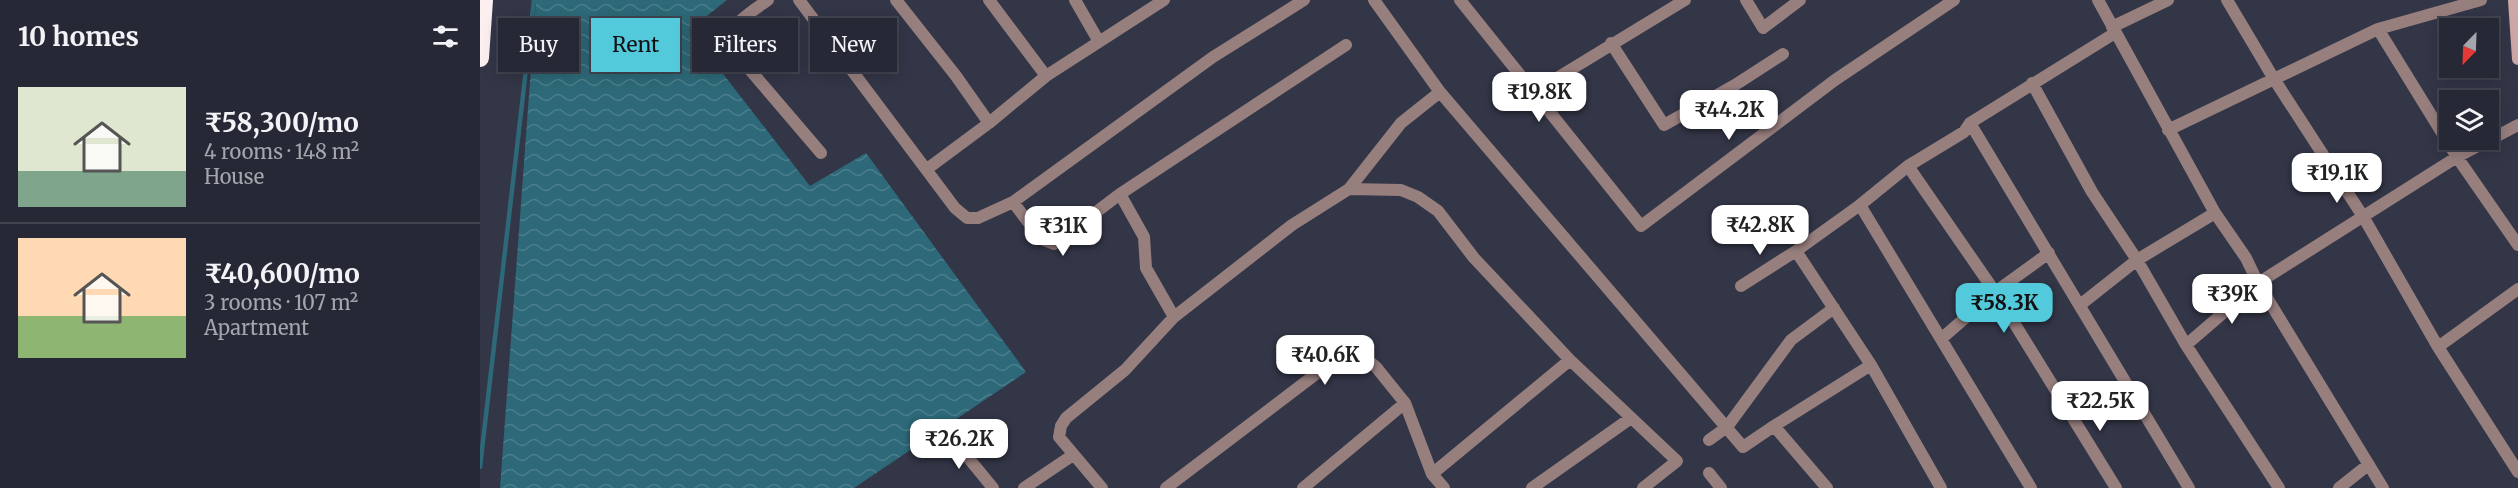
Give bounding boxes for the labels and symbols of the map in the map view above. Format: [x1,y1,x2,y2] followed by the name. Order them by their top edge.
[2439,18,2499,78] north arrow
[1490,72,1588,123] pin: ₹19.8K
[1680,90,1778,141] pin: ₹44.2K
[2288,153,2386,204] pin: ₹19.1K
[1711,205,1809,256] pin: ₹42.8K
[1027,206,1099,257] pin: ₹31K
[2196,274,2268,325] pin: ₹39K
[1955,283,2053,334] pin: ₹58.3K
[1276,335,1374,386] pin: ₹40.6K
[2051,381,2149,432] pin: ₹22.5K
[910,419,1008,470] pin: ₹26.2K

